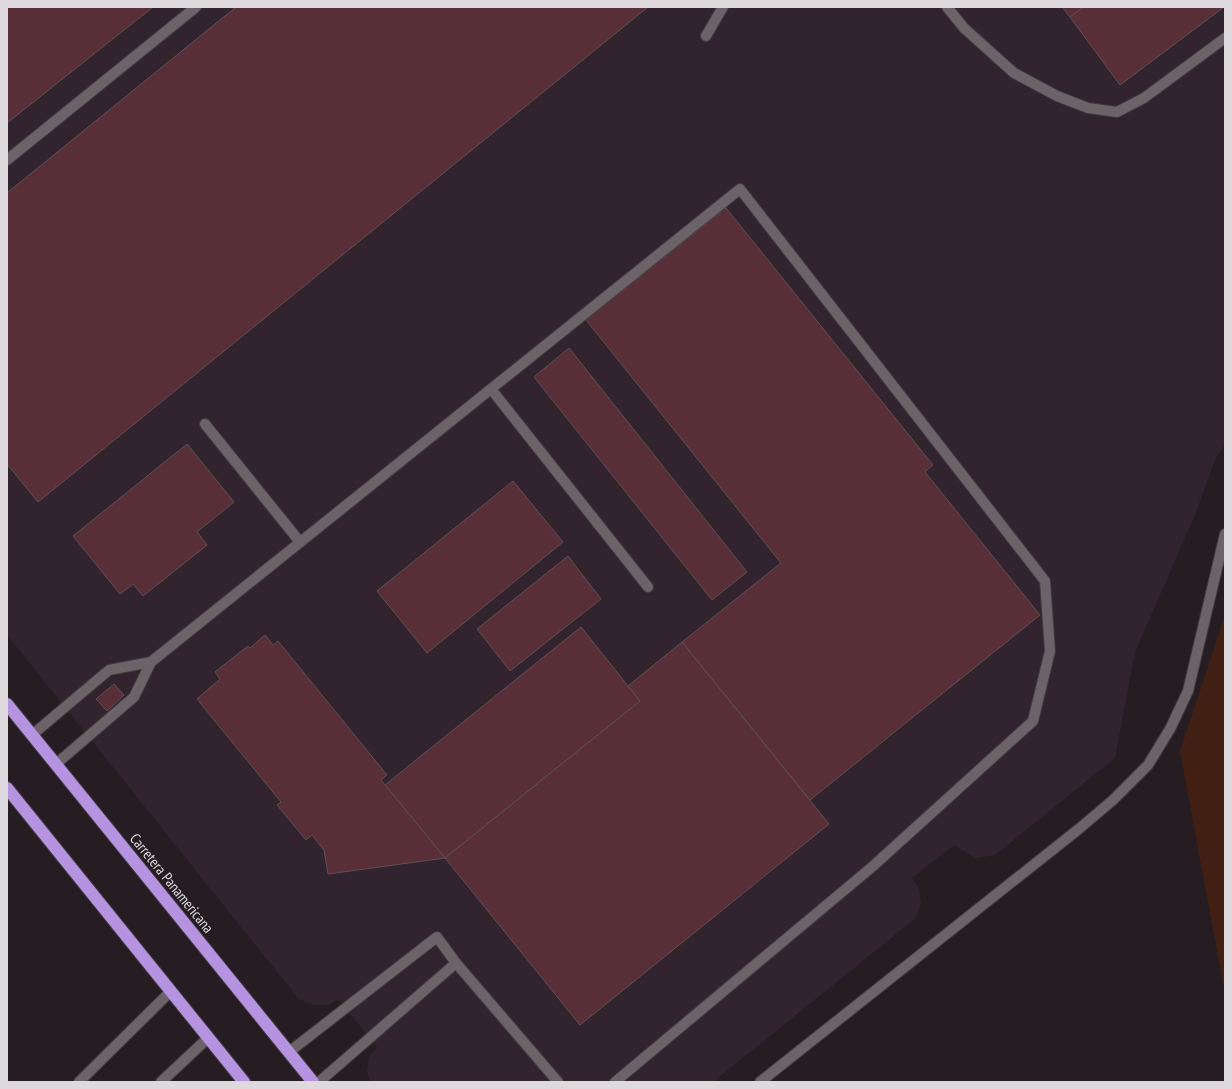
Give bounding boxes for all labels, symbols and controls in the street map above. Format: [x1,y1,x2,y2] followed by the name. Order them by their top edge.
[126,829,218,937] street label: Carretera Panamericana

